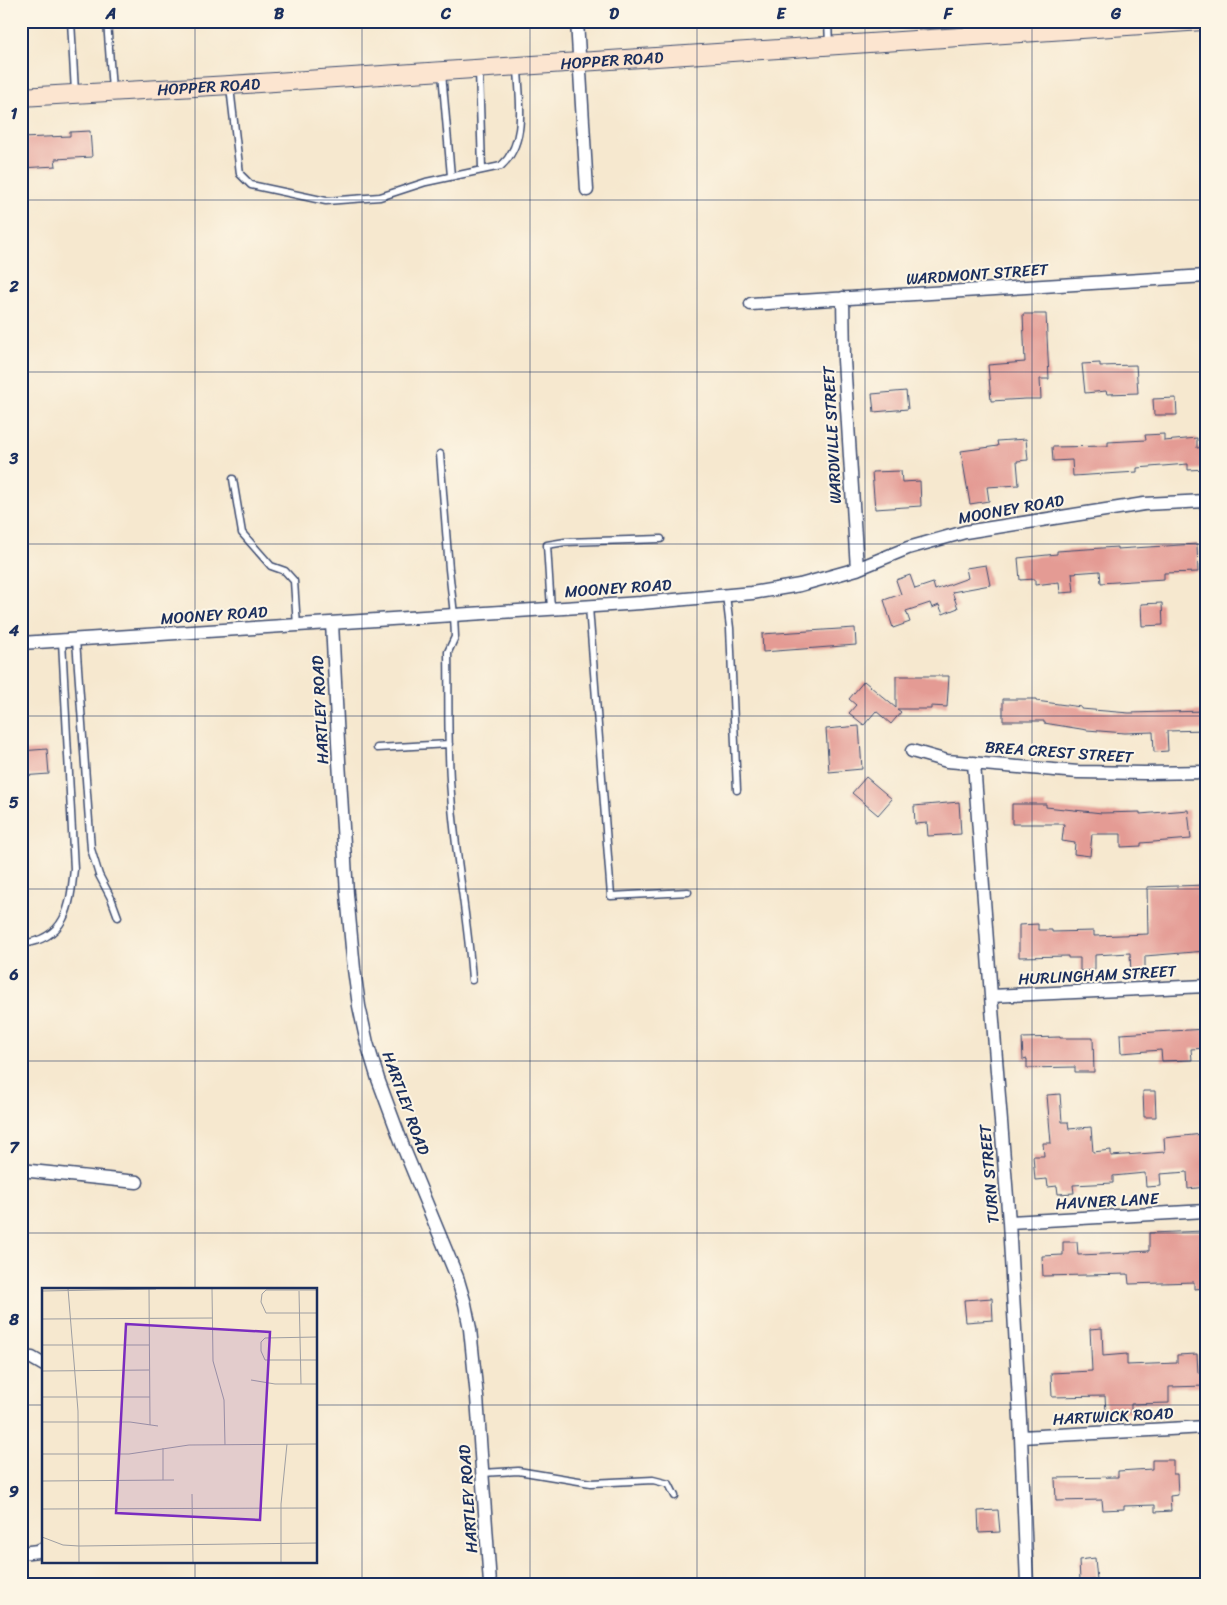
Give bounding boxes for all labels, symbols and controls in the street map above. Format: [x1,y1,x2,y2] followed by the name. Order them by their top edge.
[105,0,116,28] text: A
[274,0,285,28] text: B
[440,0,452,28] text: C
[609,0,619,28] text: D
[777,0,787,28] text: E
[943,0,954,28] text: F
[1110,0,1122,28] text: G
[559,42,665,78] street label: HOPPER ROAD
[156,69,262,104] street label: HOPPER ROAD
[11,99,18,128] text: 1
[905,254,1050,293] street label: WARDMONT STREET
[8,272,19,301] text: 2
[814,364,850,505] street label: WARDVILLE STREET
[9,444,19,473] text: 3
[956,485,1067,533] street label: MOONEY ROAD
[564,570,673,606] street label: MOONEY ROAD
[160,597,269,633] street label: MOONEY ROAD
[8,616,19,645] text: 4
[303,655,337,765] street label: HARTLEY ROAD
[984,732,1135,772] street label: BREA CREST STREET
[9,788,19,817] text: 5
[1017,956,1178,994] street label: HURLINGHAM STREET
[8,960,19,989] text: 6
[374,1047,438,1159] street label: HARTLEY ROAD
[970,1122,1008,1225] street label: TURN STREET
[9,1133,20,1162] text: 7
[1055,1184,1160,1218] street label: HAVNER LANE
[42,1288,318,1562] inset map
[8,1305,19,1334] text: 8
[1052,1398,1174,1434] street label: HARTWICK ROAD
[450,1443,486,1554] street label: HARTLEY ROAD
[9,1477,19,1506] text: 9

